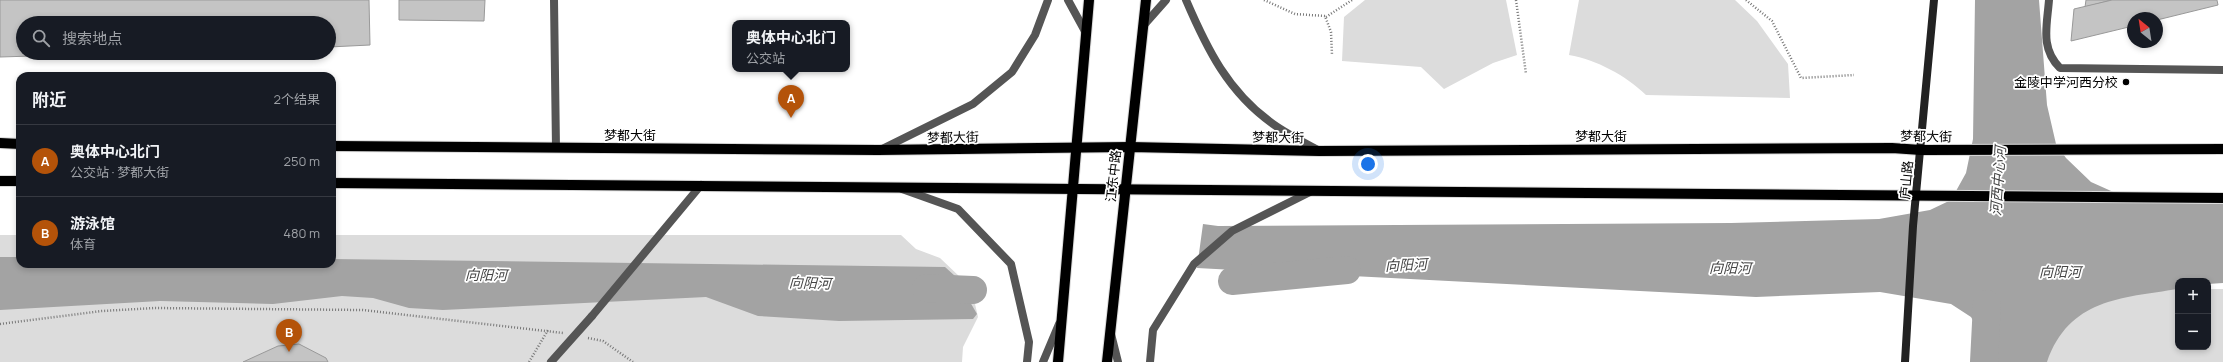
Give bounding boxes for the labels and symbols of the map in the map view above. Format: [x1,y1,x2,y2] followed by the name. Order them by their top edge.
[2127,12,2163,48] north arrow
[2014,73,2118,91] place label: 金陵中学河西分校
[2121,77,2131,87] marker: 金陵中学河西分校
[778,85,804,118] pin: A
[604,126,656,144] street label: 梦都大街
[1575,127,1627,145] street label: 梦都大街
[1900,127,1952,145] street label: 梦都大街
[927,128,979,146] street label: 梦都大街
[1252,128,1304,146] street label: 梦都大街
[1986,142,2010,217] water label: 河西中心河
[1101,149,1125,203] street label: 江东中路
[1358,154,1378,174] your location
[1895,160,1917,200] street label: 庐山路
[1385,254,1430,275] water label: 向阳河
[1709,258,1754,277] water label: 向阳河
[2039,262,2084,281] water label: 向阳河
[465,265,510,284] water label: 向阳河
[789,272,834,293] water label: 向阳河
[276,319,302,352] pin: B

